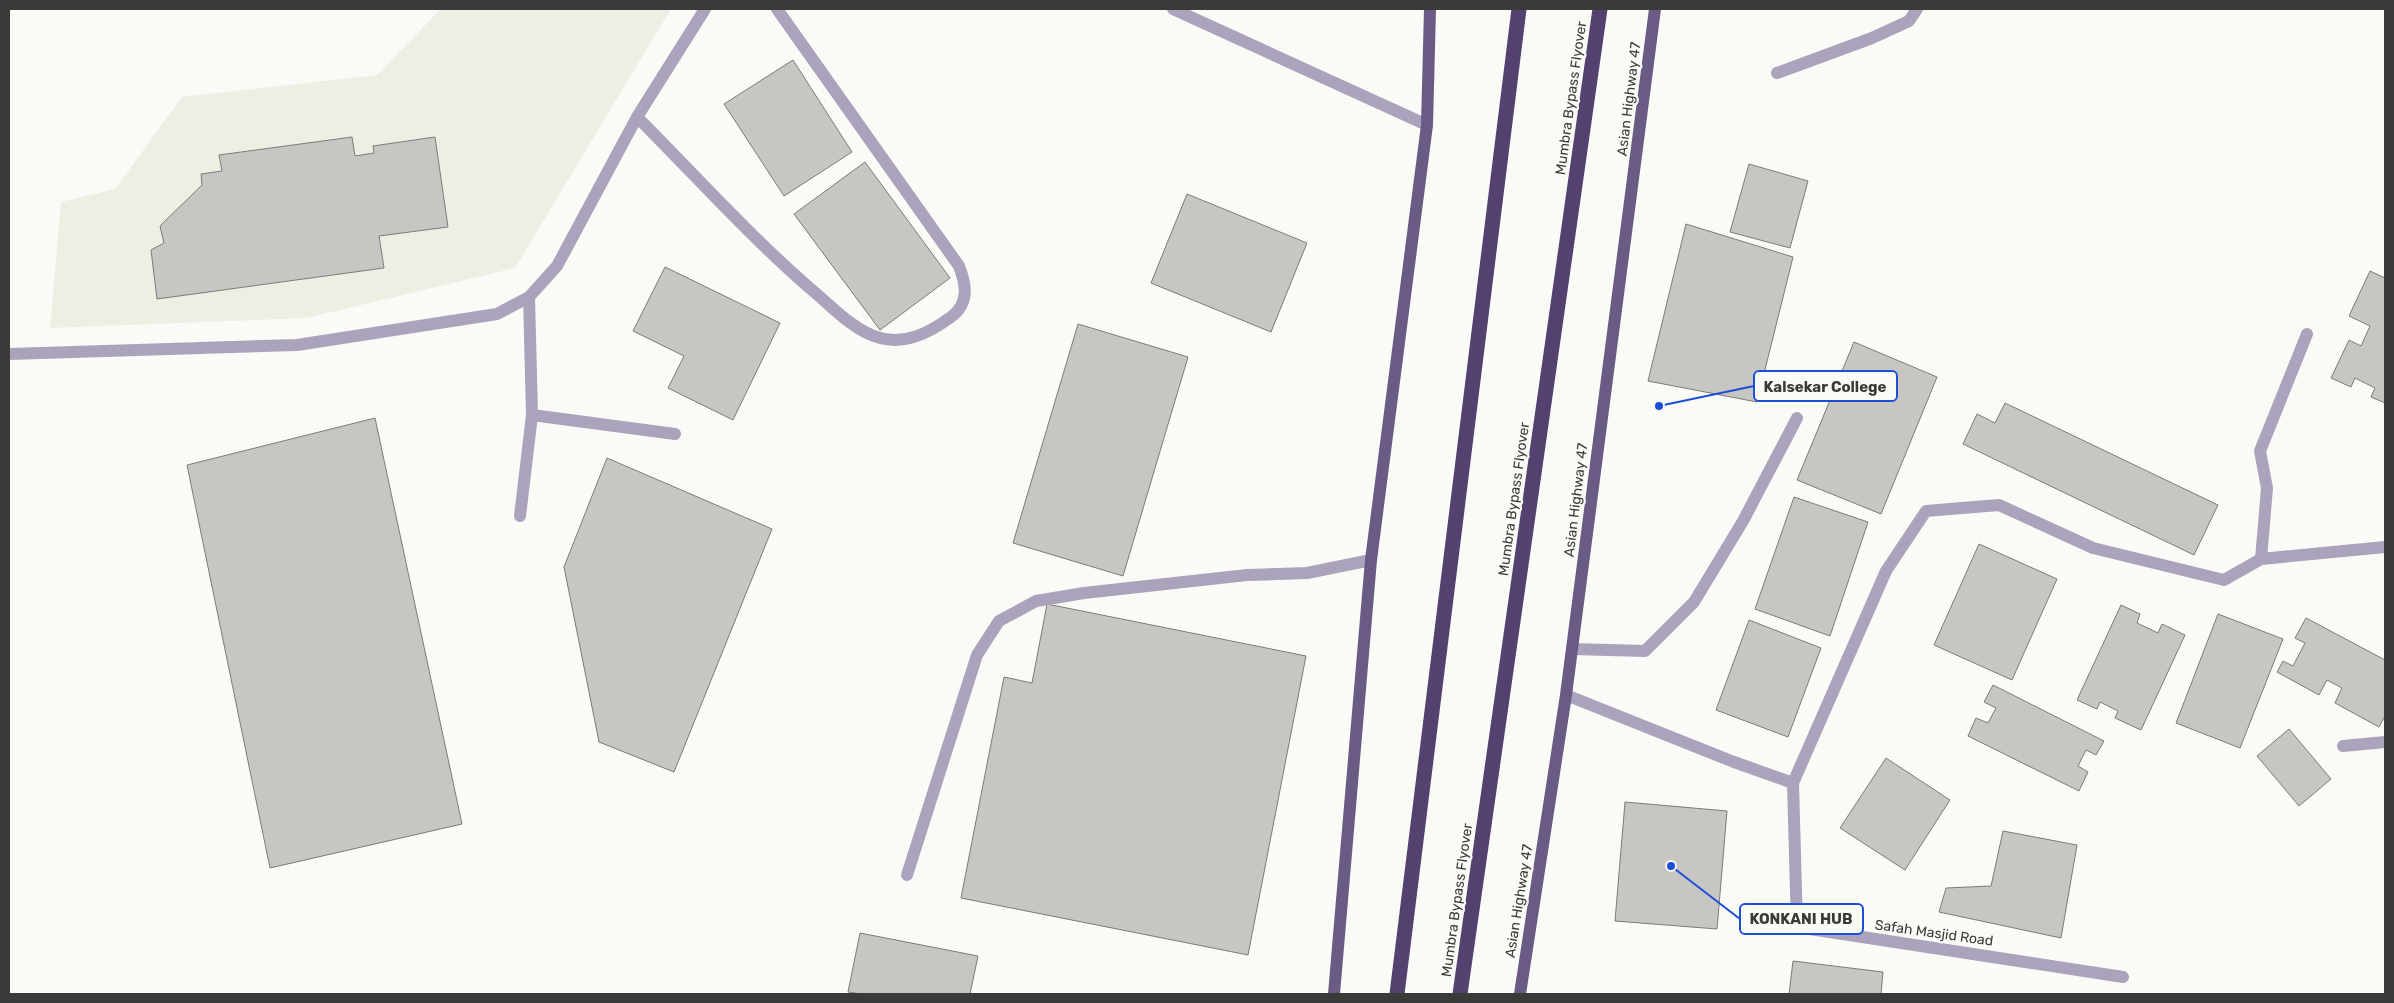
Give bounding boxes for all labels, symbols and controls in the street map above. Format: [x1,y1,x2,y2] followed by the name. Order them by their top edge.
[1552,19,1590,176] street label: Mumbra Bypass Flyover
[1614,41,1644,157] street label: Asian Highway 47
[1754,371,1897,401] callout: Kalsekar College
[1764,378,1887,396] text: Kalsekar College
[1495,420,1533,577] street label: Mumbra Bypass Flyover
[1561,442,1591,558] street label: Asian Highway 47
[1438,821,1476,978] street label: Mumbra Bypass Flyover
[1502,843,1536,959] street label: Asian Highway 47
[1740,904,1863,934] callout: KONKANI HUB
[1749,910,1853,928] text: KONKANI HUB
[1874,916,1994,950] street label: Safah Masjid Road

